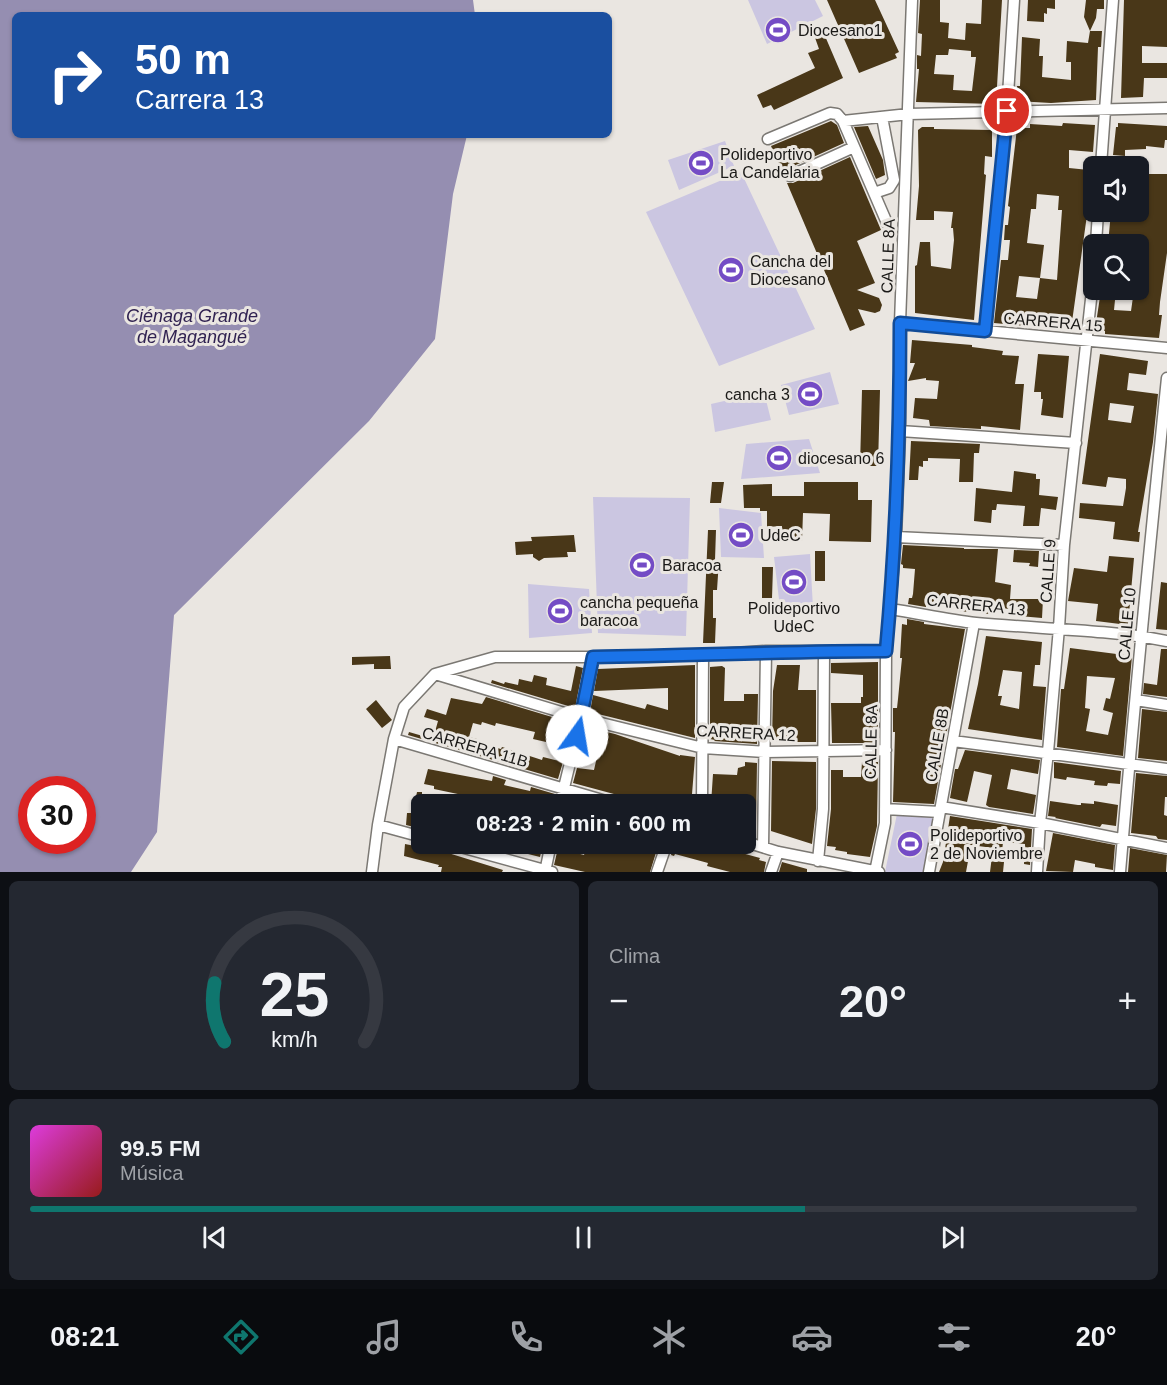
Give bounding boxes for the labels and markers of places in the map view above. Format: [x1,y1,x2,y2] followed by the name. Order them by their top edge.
[763,15,793,45] sports icon: Diocesano1
[798,22,883,39] place label: Diocesano1
[981,85,1032,136] pin
[720,146,820,181] place label: Polideportivo La Candelaria
[686,148,716,178] sports icon: Polideportivo La Candelaria
[750,253,831,288] place label: Cancha del Diocesano
[716,255,746,285] sports icon: Cancha del Diocesano
[795,379,825,409] sports icon: cancha 3
[725,386,790,403] place label: cancha 3
[764,443,794,473] sports icon: diocesano 6
[798,450,884,467] place label: diocesano 6
[726,520,756,550] sports icon: UdeC
[760,527,801,544] place label: UdeC
[627,550,657,580] sports icon: Baracoa
[662,557,722,574] place label: Baracoa
[779,567,809,597] sports icon: Polideportivo UdeC
[580,594,698,629] place label: cancha pequeña baracoa
[545,596,575,626] sports icon: cancha pequeña baracoa
[748,600,840,635] place label: Polideportivo UdeC
[930,827,1043,862] place label: Polideportivo 2 de Noviembre
[895,829,925,859] sports icon: Polideportivo 2 de Noviembre

